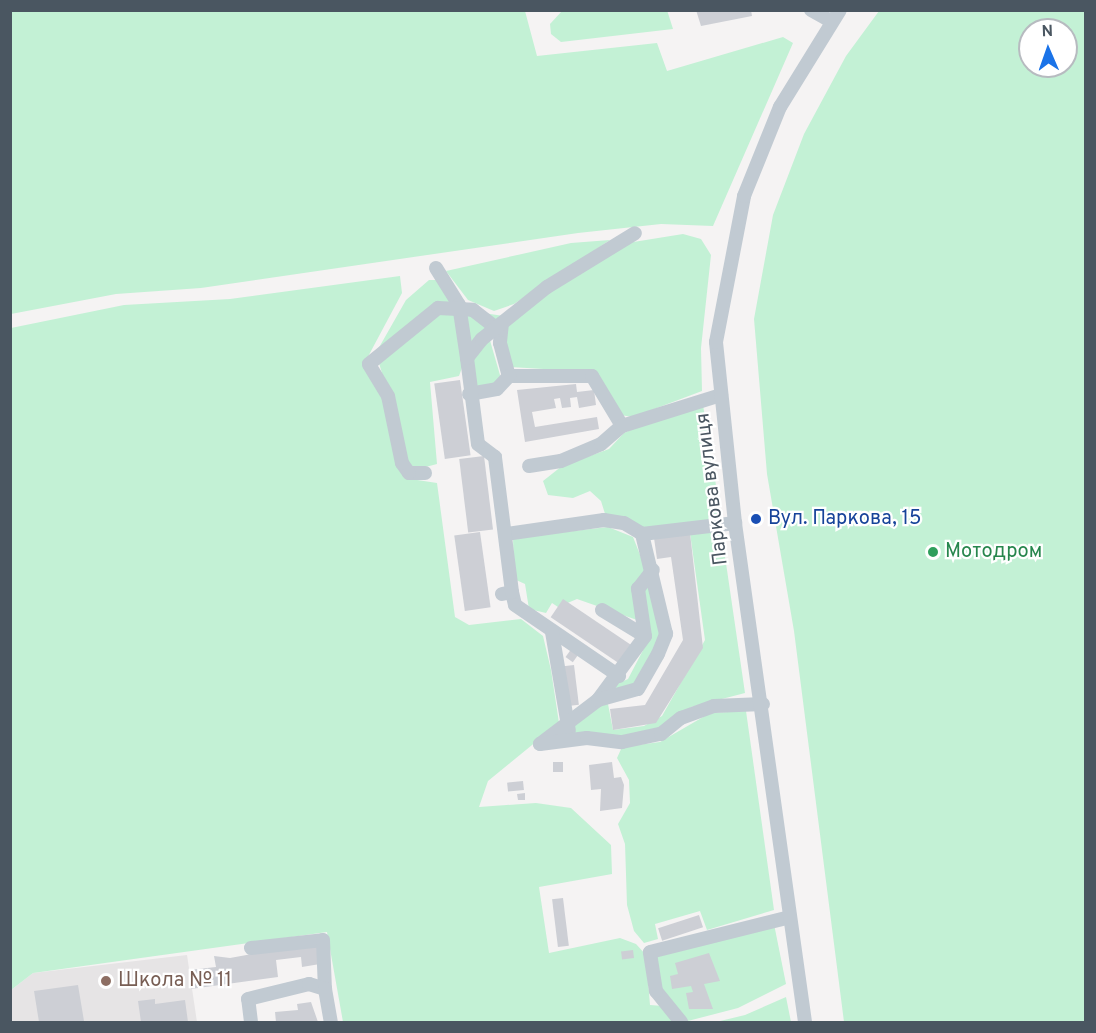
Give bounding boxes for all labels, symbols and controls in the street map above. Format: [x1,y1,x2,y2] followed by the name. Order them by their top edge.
[1018,18,1078,78] north arrow
[1041,22,1054,42] text: N
[692,412,734,566] street label: Паркова вулиця
[768,507,921,531] place label: Вул. Паркова, 15
[749,512,763,526] marker: Вул. Паркова, 15
[945,540,1042,564] place label: Мотодром
[926,545,940,559] marker: Мотодром
[118,969,232,993] place label: Школа № 11
[99,974,113,988] marker: Школа № 11

